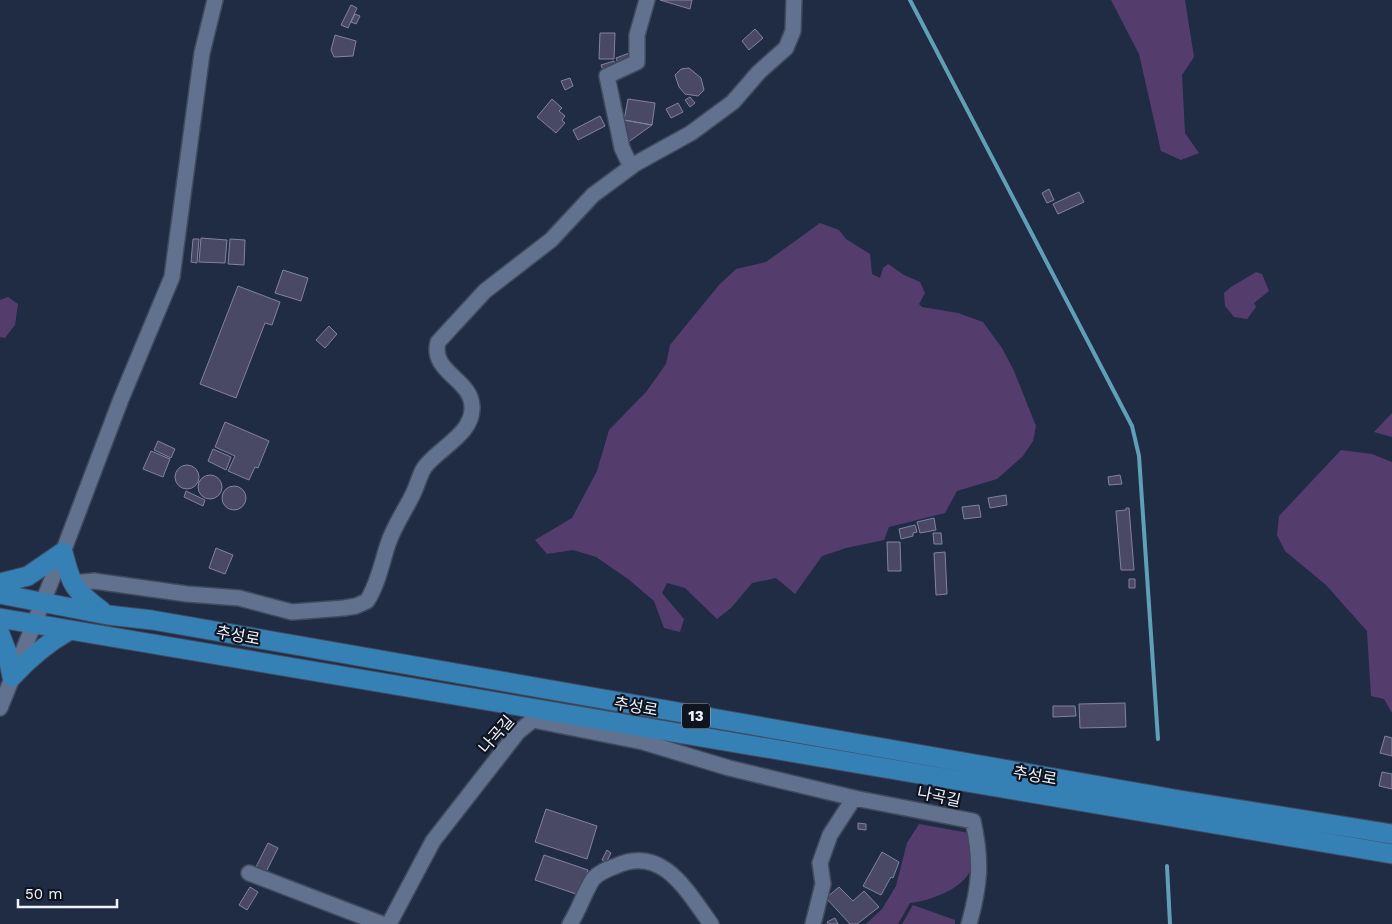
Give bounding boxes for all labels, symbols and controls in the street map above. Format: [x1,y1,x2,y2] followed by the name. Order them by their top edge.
[215,622,262,649] street label: 추성로
[613,693,660,720] street label: 추성로
[682,704,710,728] road number: 13
[475,711,518,757] street label: 나곡길
[1012,762,1059,789] street label: 추성로
[915,783,962,810] street label: 나곡길
[18,876,116,908] scale bar
[25,885,62,903] text: 50 m

